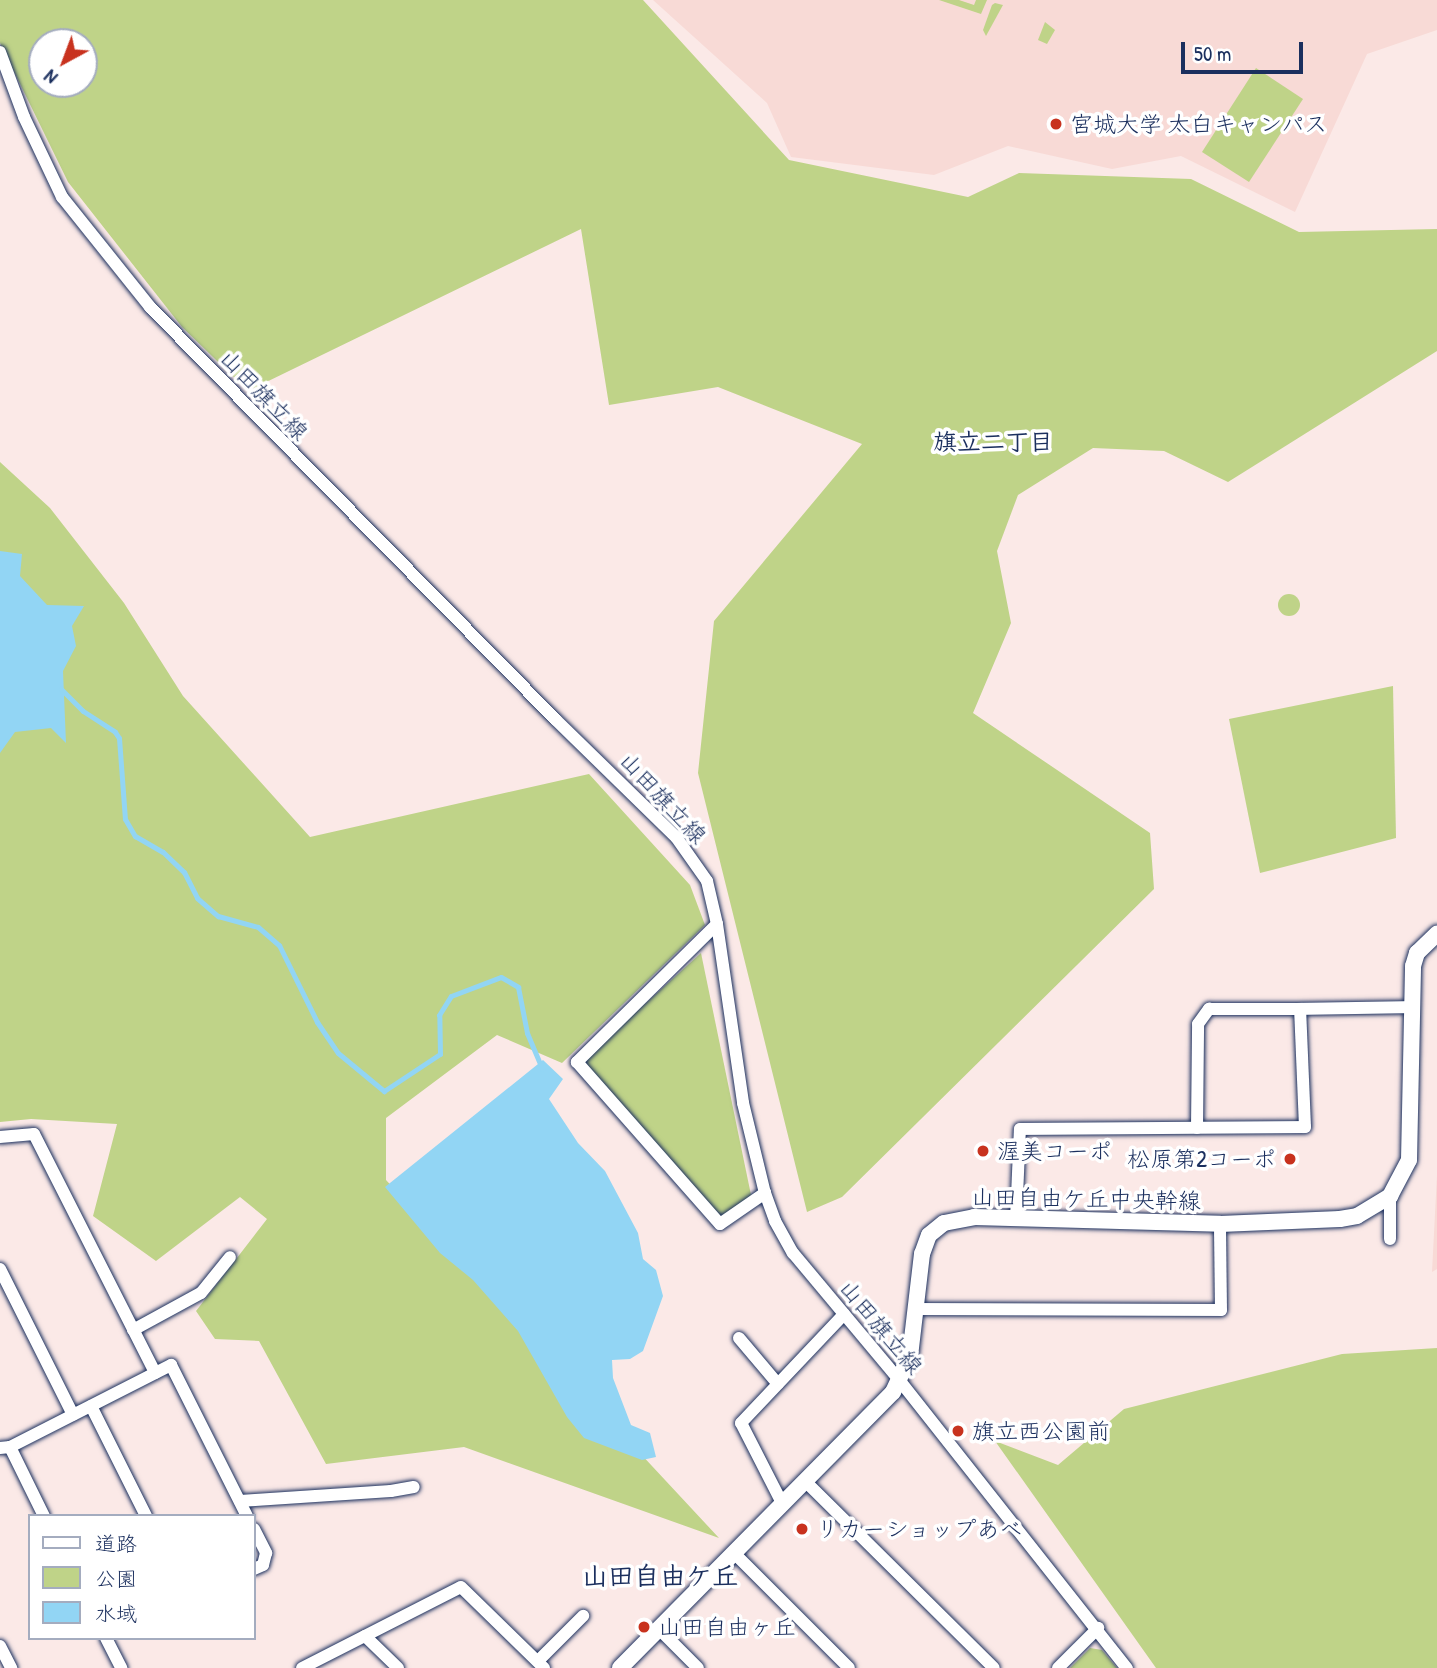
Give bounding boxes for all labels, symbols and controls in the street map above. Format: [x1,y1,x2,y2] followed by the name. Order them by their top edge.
[28,28,98,98] north arrow
[1185,28,1308,72] scale bar
[1194,39,1231,68] text: 50 m
[38,64,63,90] text: N
[1070,110,1328,138] place label: 宮城大学 太白キャンパス
[1048,116,1064,132] marker: 宮城大学 太白キャンパス
[214,344,314,446] street label: 山田旗立線
[933,428,1053,456] district label: 旗立二丁目
[614,747,712,849] street label: 山田旗立線
[997,1137,1112,1165] place label: 渥美コーポ
[975,1143,991,1159] marker: 渥美コーポ
[1127,1145,1276,1173] place label: 松原第2コーポ
[1282,1151,1298,1167] marker: 松原第2コーポ
[971,1183,1201,1215] street label: 山田自由ケ丘中央幹線
[833,1274,929,1380] street label: 山田旗立線
[972,1417,1110,1445] place label: 旗立西公園前
[950,1423,966,1439] marker: 旗立西公園前
[28,1514,256,1640] legend
[816,1515,1023,1543] place label: リカーショップあべ
[794,1521,810,1537] marker: リカーショップあべ
[95,1529,137,1558] text: 道路
[582,1560,738,1592] district label: 山田自由ケ丘
[95,1564,137,1593] text: 公園
[95,1599,137,1628] text: 水域
[658,1613,796,1641] place label: 山田自由ヶ丘
[636,1619,652,1635] marker: 山田自由ヶ丘

